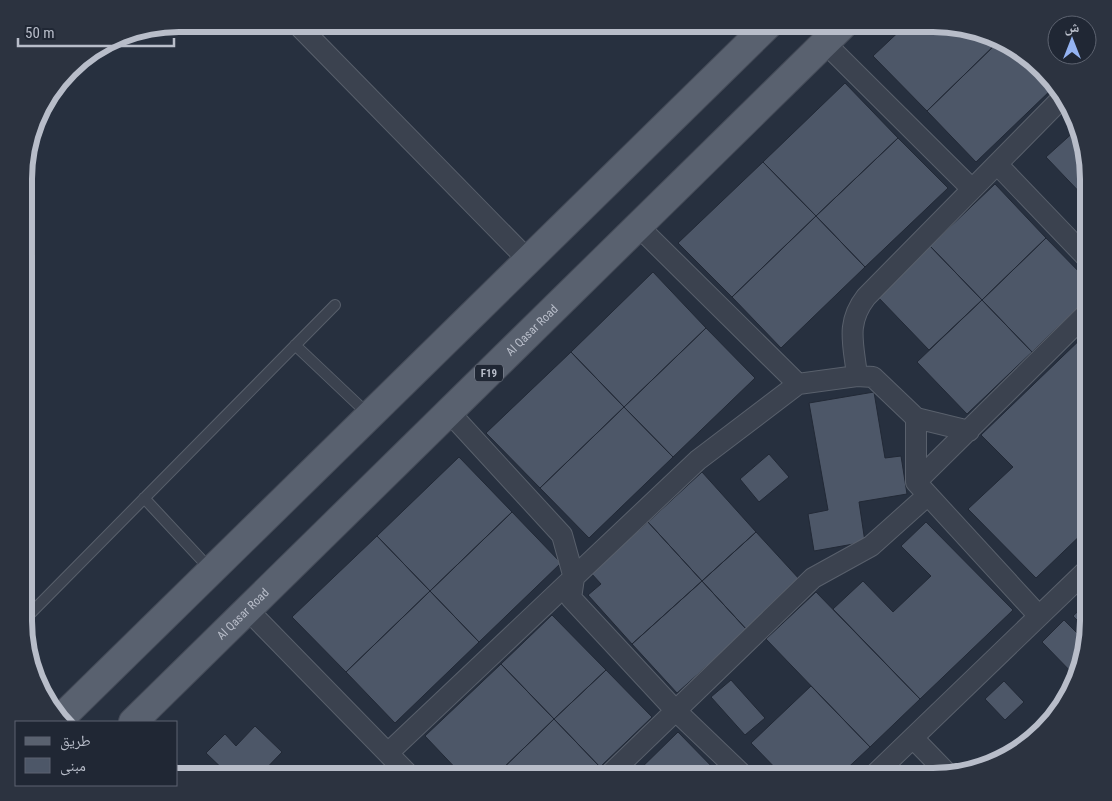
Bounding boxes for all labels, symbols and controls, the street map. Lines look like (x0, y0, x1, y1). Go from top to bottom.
scale bar (18, 15, 174, 47)
north arrow (1047, 15, 1097, 65)
text: ش (1065, 19, 1080, 36)
text: 50 m (25, 24, 55, 42)
street label: Al Qasar Road (503, 302, 561, 359)
road number: F19 (475, 364, 503, 382)
street label: Al Qasar Road (214, 586, 272, 643)
legend (15, 721, 178, 786)
text: طريق (60, 732, 91, 751)
text: مبنى (60, 757, 86, 776)

